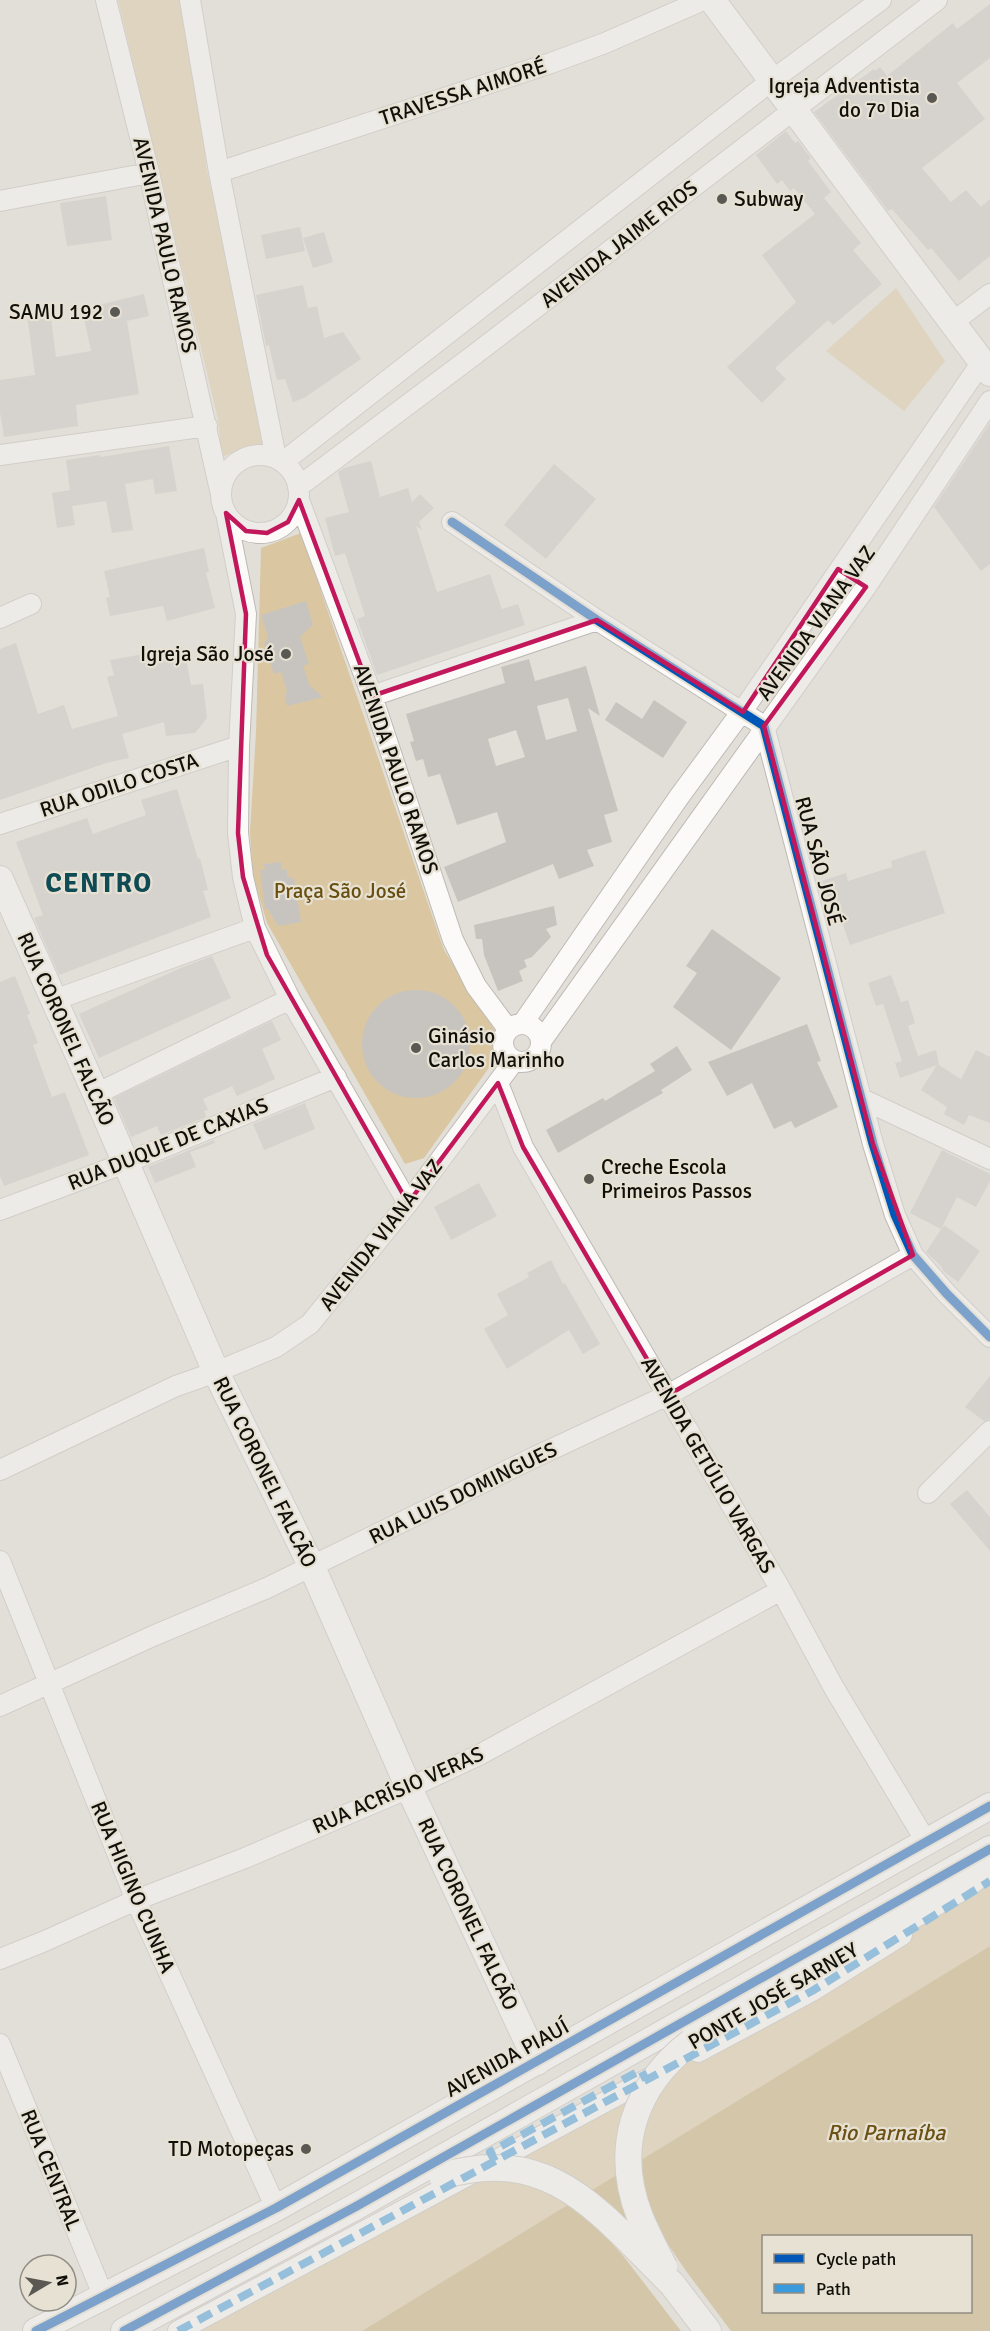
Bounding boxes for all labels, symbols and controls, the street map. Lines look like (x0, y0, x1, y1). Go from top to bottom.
street label: TRAVESSA AIMORÉ (376, 53, 550, 131)
place label: Igreja Adventista do 7º Dia (768, 73, 920, 123)
marker: Igreja Adventista do 7º Dia (925, 91, 939, 105)
street label: AVENIDA PAULO RAMOS (127, 134, 203, 356)
street label: AVENIDA JAIME RIOS (535, 174, 703, 314)
place label: Subway (734, 186, 804, 212)
marker: Subway (715, 192, 729, 206)
place label: SAMU 192 (9, 299, 103, 325)
marker: SAMU 192 (108, 305, 122, 319)
street label: AVENIDA VIANA VAZ (751, 540, 881, 706)
place label: Igreja São José (140, 641, 274, 667)
marker: Igreja São José (279, 647, 293, 661)
street label: AVENIDA PAULO RAMOS (348, 660, 444, 878)
street label: RUA ODILO COSTA (36, 747, 202, 823)
street label: RUA SÃO JOSÉ (789, 794, 849, 928)
district label: CENTRO (45, 867, 153, 900)
park label: Praça São José (274, 878, 406, 904)
street label: RUA CORONEL FALCÃO (12, 928, 120, 1130)
place label: Ginásio Carlos Marinho (428, 1023, 565, 1073)
marker: Ginásio Carlos Marinho (409, 1041, 423, 1055)
street label: RUA DUQUE DE CAXIAS (64, 1092, 272, 1196)
street label: AVENIDA VIANA VAZ (314, 1154, 448, 1316)
place label: Creche Escola Primeiros Passos (601, 1154, 752, 1204)
marker: Creche Escola Primeiros Passos (582, 1172, 596, 1186)
street label: AVENIDA GETÚLIO VARGAS (635, 1352, 781, 1578)
street label: RUA CORONEL FALCÃO (207, 1372, 323, 1572)
street label: RUA LUIS DOMINGUES (365, 1436, 561, 1550)
street label: RUA ACRÍSIO VERAS (308, 1741, 488, 1839)
street label: RUA HIGINO CUNHA (85, 1797, 181, 1977)
street label: RUA CORONEL FALCÃO (412, 1814, 524, 2014)
street label: PONTE JOSÉ SARNEY (683, 1937, 863, 2055)
street label: AVENIDA PIAUÍ (440, 2013, 574, 2103)
street label: RUA CENTRAL (15, 2105, 87, 2235)
water label: Rio Parnaíba (827, 2119, 946, 2146)
place label: TD Motopeças (168, 2136, 294, 2162)
marker: TD Motopeças (299, 2142, 313, 2156)
legend (762, 2235, 972, 2313)
text: Cycle path (816, 2248, 896, 2270)
north arrow (18, 2253, 78, 2313)
text: N (51, 2273, 73, 2288)
text: Path (816, 2278, 851, 2300)

